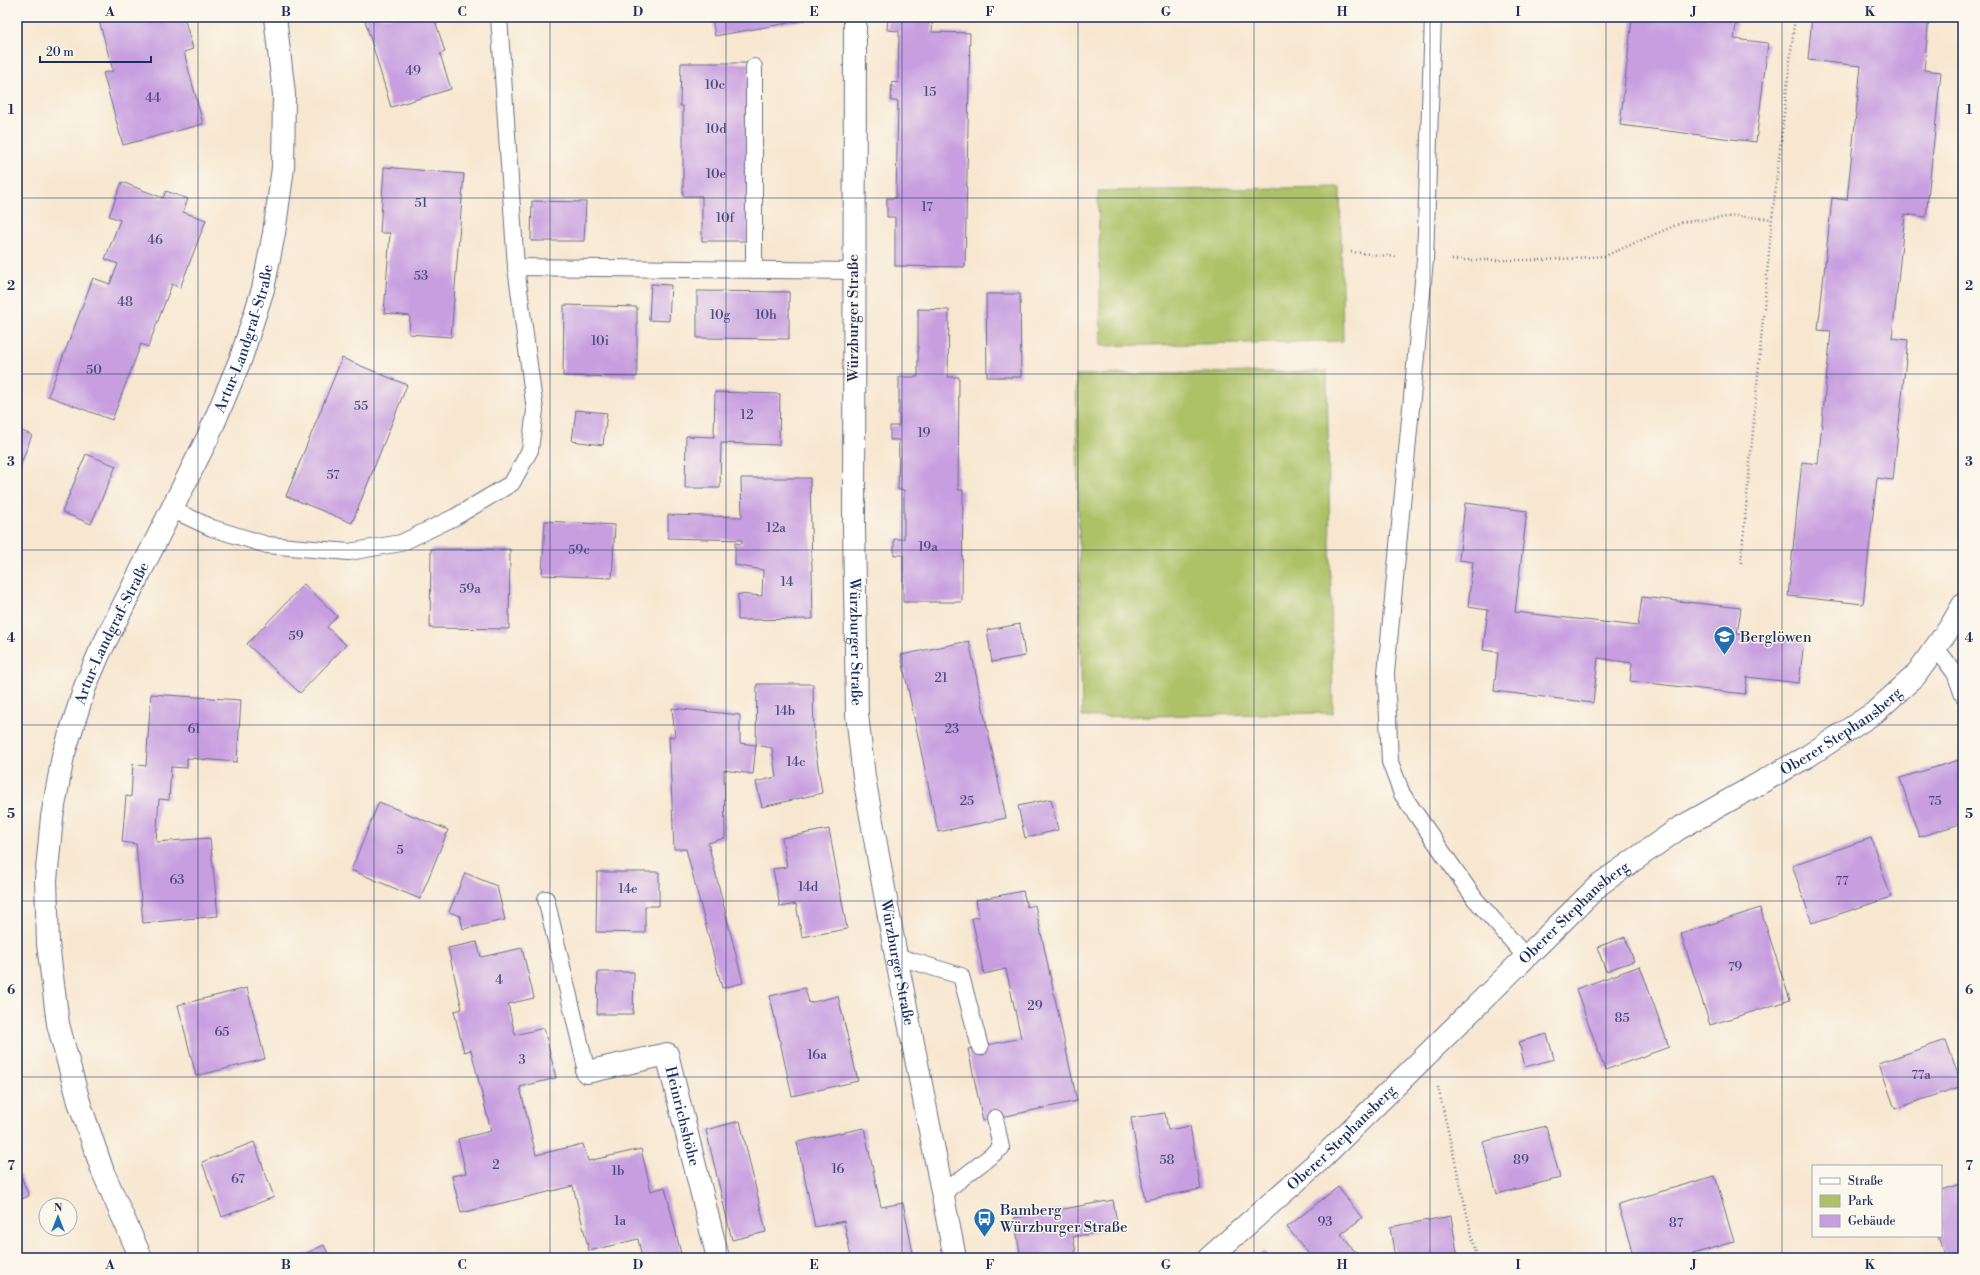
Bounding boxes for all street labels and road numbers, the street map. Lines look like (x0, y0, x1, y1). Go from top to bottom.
street label: Würzburger Straße (844, 254, 863, 383)
street label: Artur-Landgraf-Straße (209, 263, 277, 416)
street label: Artur-Landgraf-Straße (70, 559, 153, 708)
street label: Würzburger Straße (845, 577, 866, 706)
street label: Oberer Stephansberg (1777, 683, 1906, 779)
street label: Oberer Stephansberg (1515, 857, 1633, 968)
street label: Würzburger Straße (876, 897, 919, 1027)
street label: Heinrichshöhe (661, 1064, 704, 1168)
street label: Oberer Stephansberg (1283, 1081, 1400, 1194)

